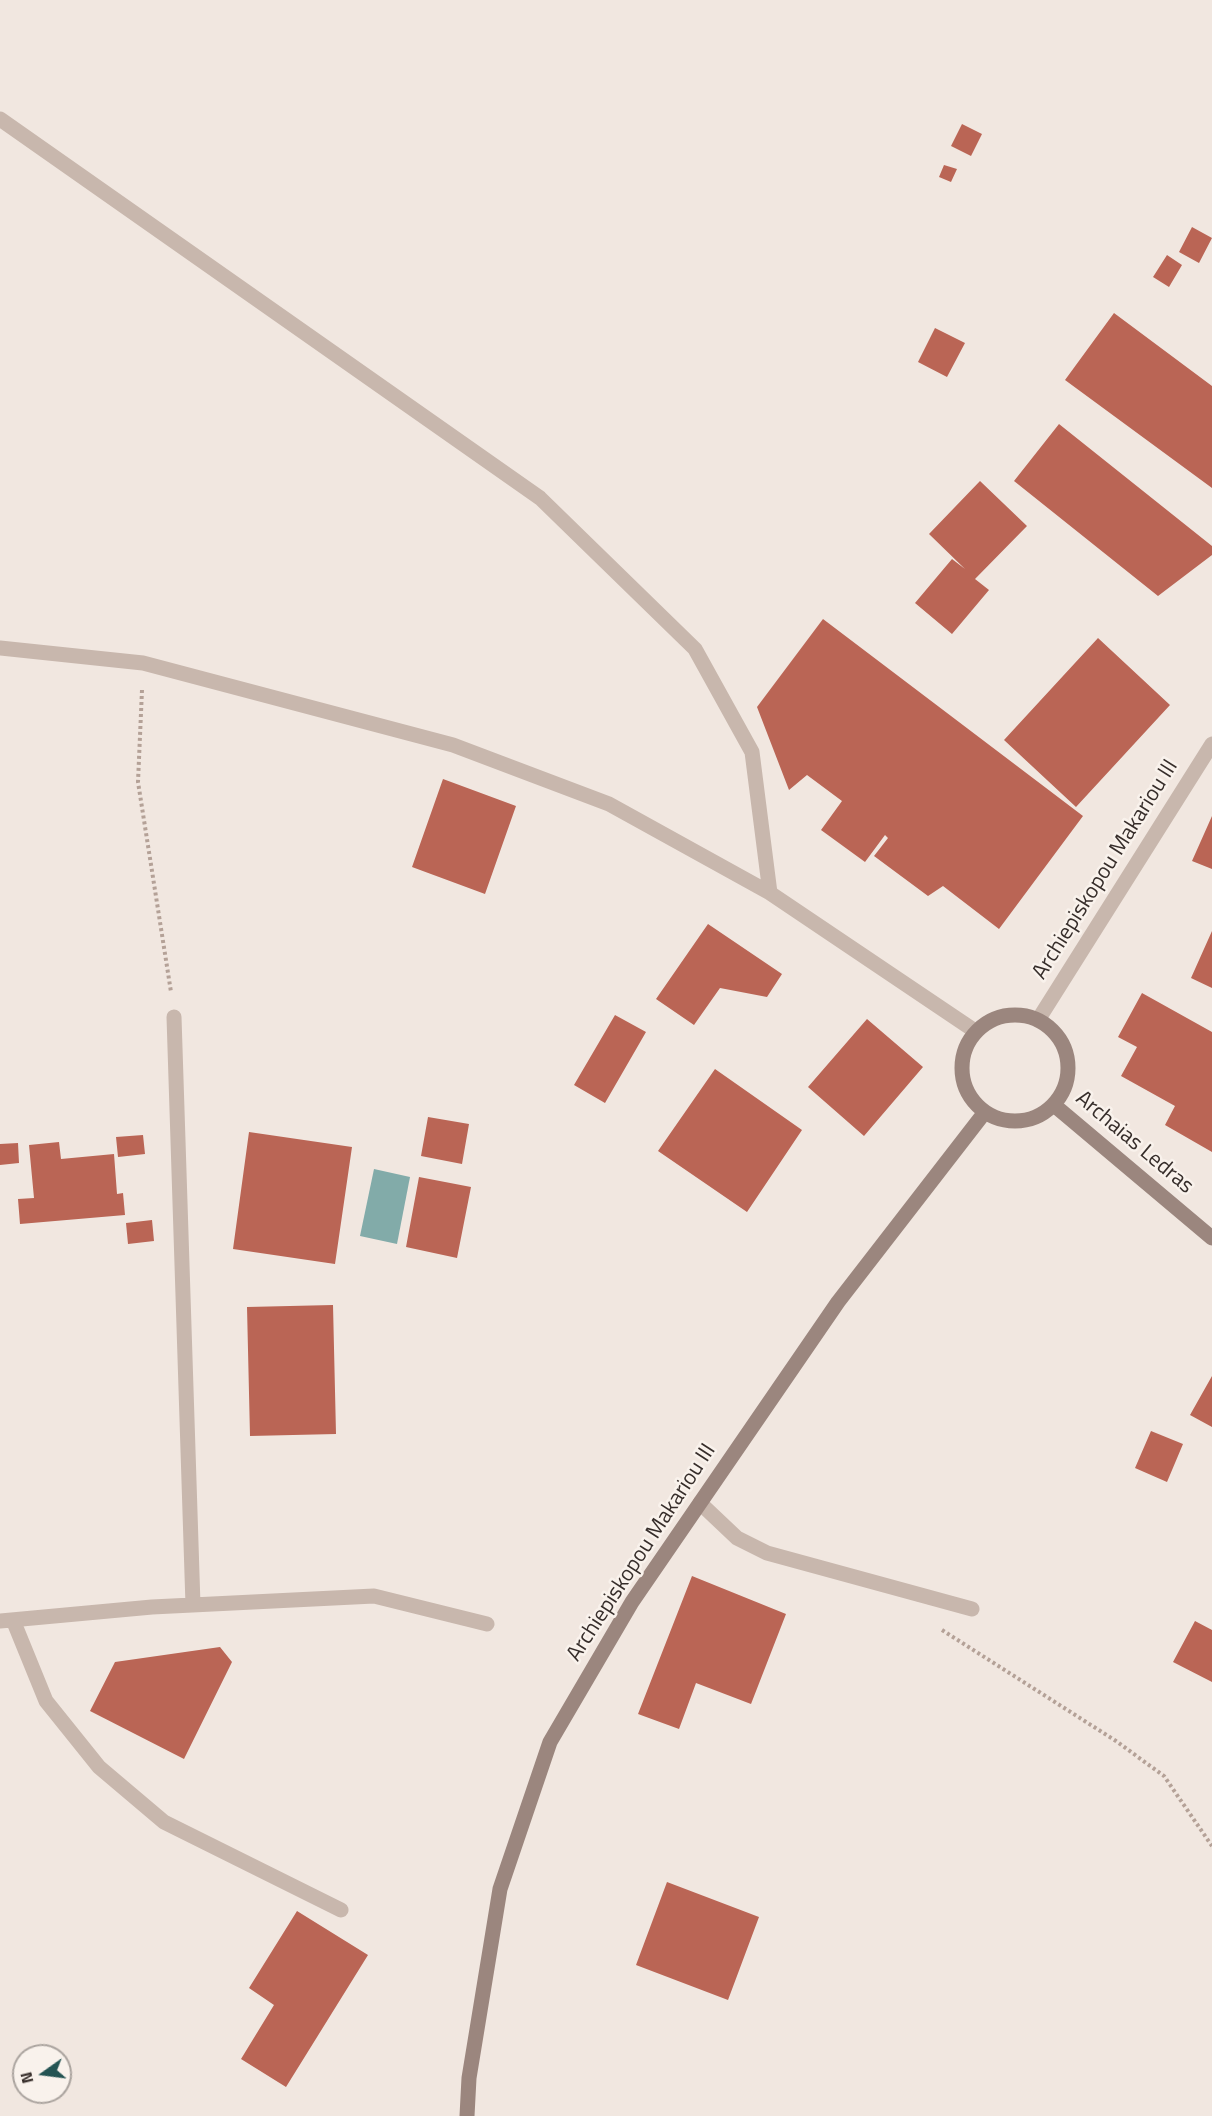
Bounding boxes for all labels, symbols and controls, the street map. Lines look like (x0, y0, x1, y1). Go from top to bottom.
street label: Archiepiskopou Makariou III (1028, 755, 1184, 985)
street label: Archaias Ledras (1070, 1086, 1198, 1200)
street label: Archiepiskopou Makariou III (562, 1439, 722, 1667)
north arrow (12, 2044, 72, 2104)
text: N (13, 2070, 39, 2086)

